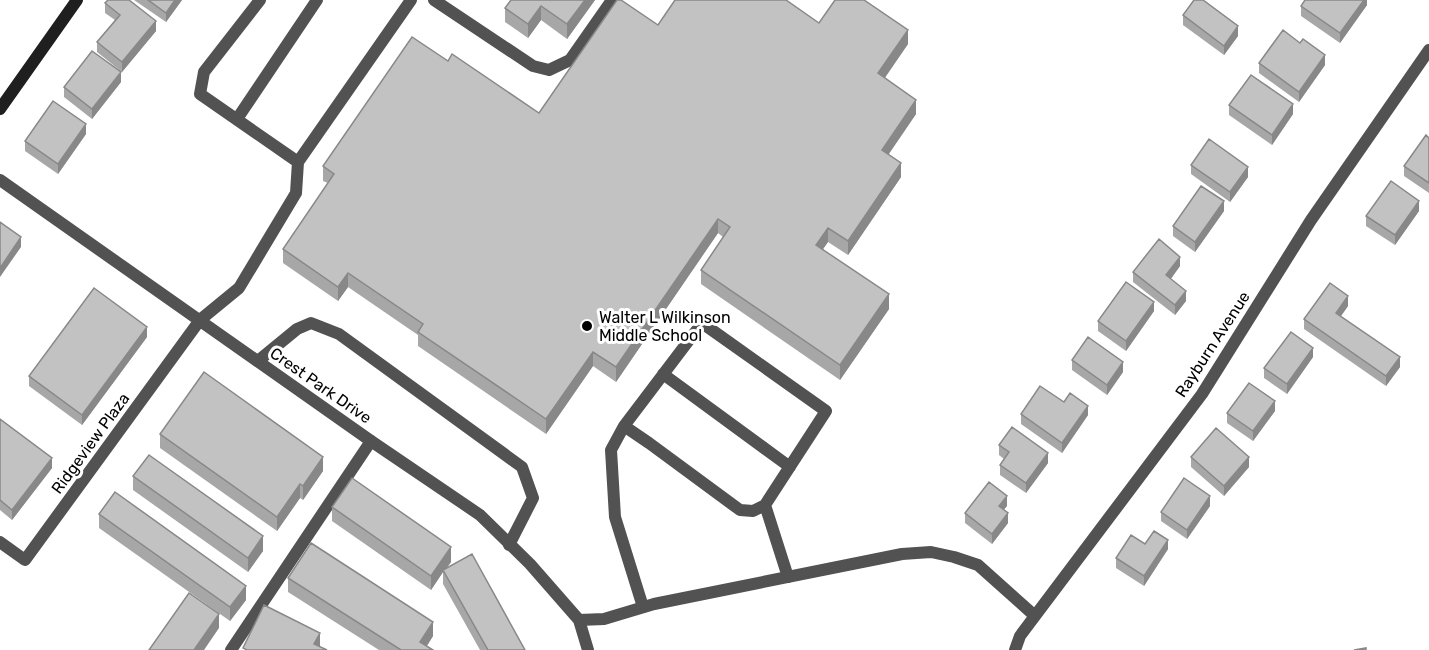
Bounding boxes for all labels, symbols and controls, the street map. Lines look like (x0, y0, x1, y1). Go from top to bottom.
street label: Rayburn Avenue (1171, 288, 1254, 401)
place label: Walter L Wilkinson Middle School (599, 308, 731, 345)
marker: Walter L Wilkinson Middle School (580, 319, 594, 333)
street label: Crest Park Drive (266, 343, 375, 427)
street label: Ridgeview Plaza (47, 389, 133, 497)

